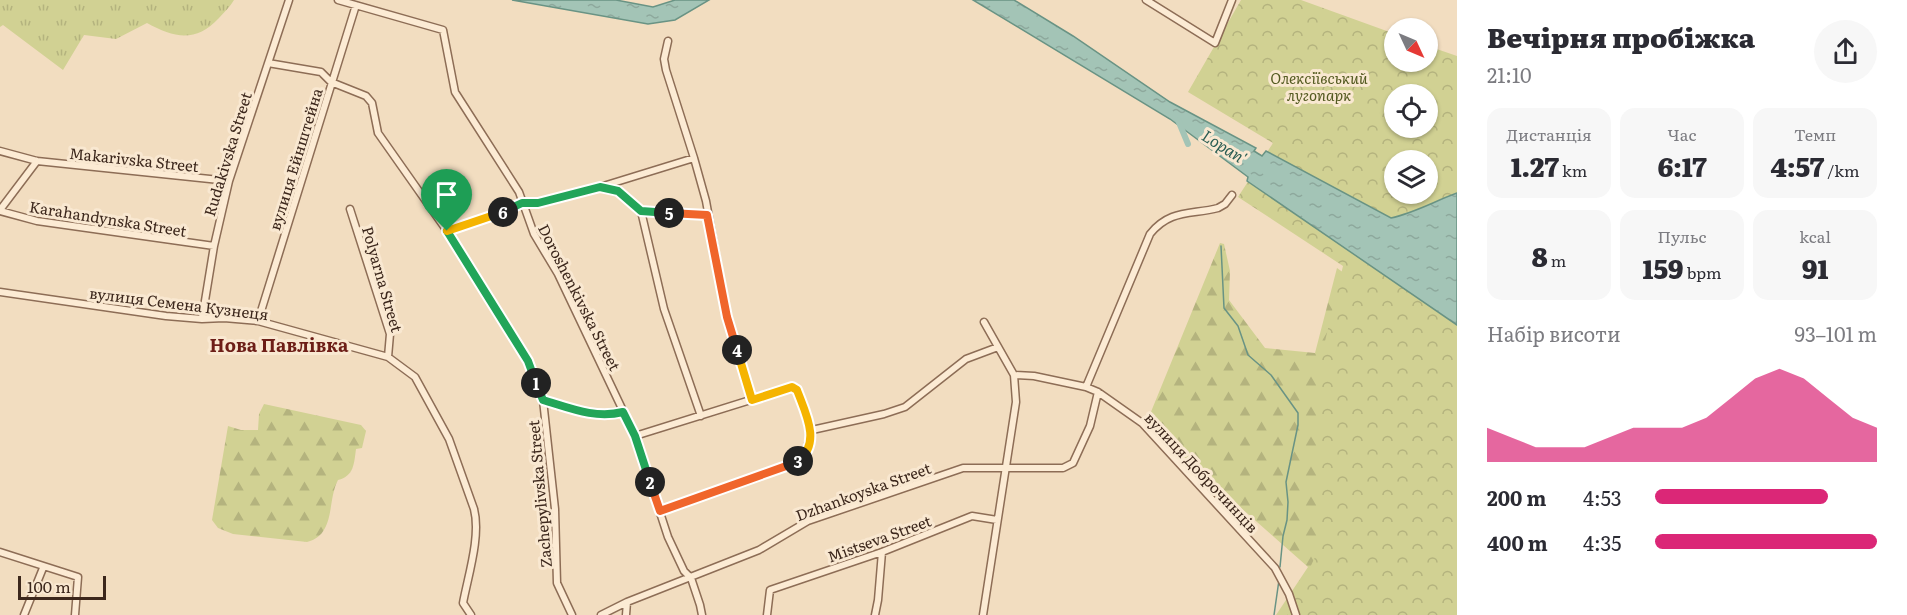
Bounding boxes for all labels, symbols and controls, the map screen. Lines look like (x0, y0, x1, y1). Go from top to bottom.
text: Вечірня пробіжка (1487, 16, 1755, 56)
north arrow (1384, 18, 1438, 72)
map controls (1384, 18, 1438, 204)
button: share (1814, 20, 1877, 83)
text: 21:10 (1487, 59, 1532, 89)
park label: Олексіївський лугопарк (1270, 66, 1368, 106)
street label: вулиця Ейнштейна (262, 84, 328, 233)
button: locate (1384, 84, 1438, 138)
street label: Rudakivska Street (197, 89, 257, 219)
text: Дистанція (1506, 122, 1592, 146)
text: Час (1668, 122, 1696, 146)
text: Темп (1794, 122, 1836, 146)
water label: Lopan' (1198, 123, 1252, 169)
street label: Makarivska Street (68, 141, 200, 177)
text: 1.27 (1511, 146, 1559, 185)
text: 6:17 (1657, 146, 1707, 185)
text: 4:57 (1771, 146, 1824, 185)
button: layers (1384, 150, 1438, 204)
text: km (1559, 158, 1587, 182)
text: /km (1824, 158, 1859, 182)
pin (421, 169, 472, 231)
icon: arrive (430, 178, 463, 211)
street label: Karahandynska Street (28, 194, 188, 242)
pin: 6 (488, 197, 518, 227)
pin: 5 (654, 198, 684, 228)
text: 6 (498, 200, 508, 224)
text: 5 (665, 201, 673, 225)
street label: Doroshenkivska Street (533, 220, 627, 374)
street label: Polyarna Street (357, 223, 409, 335)
text: Пульс (1658, 224, 1706, 248)
text: kcal (1799, 224, 1831, 248)
text: 8 (1532, 236, 1548, 275)
text: m (1548, 248, 1566, 272)
text: 159 (1643, 248, 1683, 287)
text: 91 (1802, 248, 1828, 287)
text: bpm (1683, 260, 1721, 284)
street label: вулиця Семена Кузнеця (88, 281, 270, 325)
text: Набір висоти (1487, 318, 1621, 348)
text: 93–101 m (1794, 318, 1877, 348)
district label: Нова Павлівка (210, 331, 349, 358)
pin: 4 (722, 335, 752, 365)
text: 4 (732, 338, 742, 362)
pin: 1 (521, 368, 551, 398)
text: 1 (533, 371, 539, 395)
street label: вулиця Доброчинців (1140, 406, 1264, 538)
street label: Zachepylivska Street (521, 419, 557, 569)
pin: 3 (783, 446, 813, 476)
text: 3 (794, 449, 802, 473)
street label: Dzhankoyska Street (792, 456, 934, 526)
pin: 2 (635, 467, 665, 497)
text: 2 (646, 470, 654, 494)
text: 200 m (1487, 482, 1546, 512)
text: 4:53 (1583, 482, 1622, 512)
street label: Mistseva Street (824, 509, 934, 567)
text: 400 m (1487, 527, 1548, 557)
text: 4:35 (1583, 527, 1621, 557)
scale bar (18, 573, 106, 600)
text: 100 m (27, 574, 71, 598)

